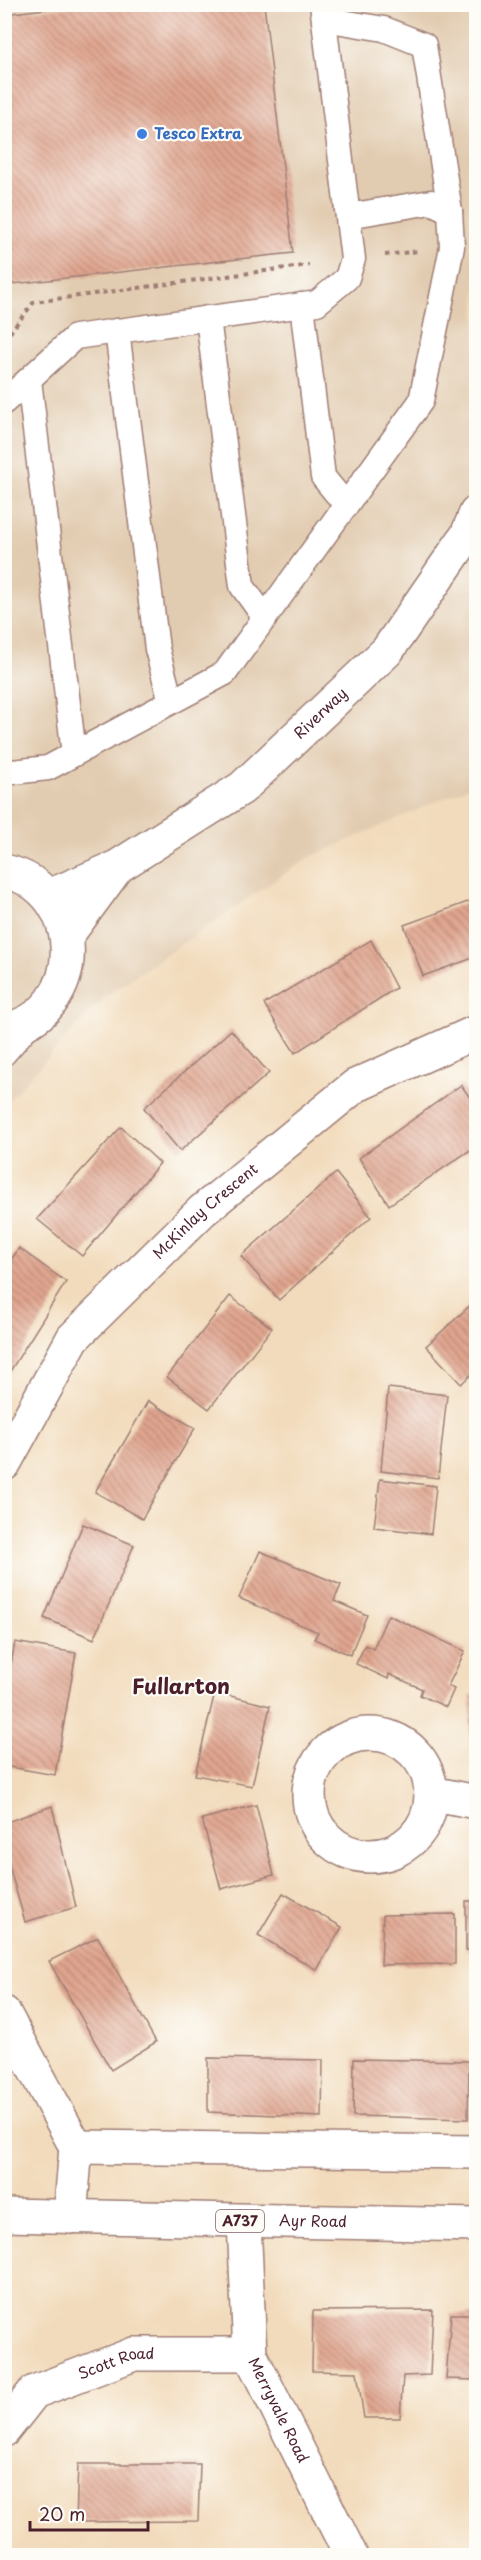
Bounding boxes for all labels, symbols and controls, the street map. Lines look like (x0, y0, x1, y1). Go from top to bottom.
place label: Tesco Extra (154, 121, 243, 144)
marker: Tesco Extra (135, 127, 149, 141)
street label: Riverway (288, 681, 352, 744)
street label: McKinlay Crescent (147, 1157, 262, 1264)
district label: Fullarton (132, 1669, 230, 1701)
street label: Ayr Road (279, 2208, 347, 2232)
road number: A737 (216, 2210, 264, 2232)
street label: Scott Road (74, 2341, 154, 2384)
street label: Merryvale Road (243, 2353, 316, 2466)
scale bar (30, 2494, 148, 2532)
text: 20 m (39, 2500, 85, 2527)

